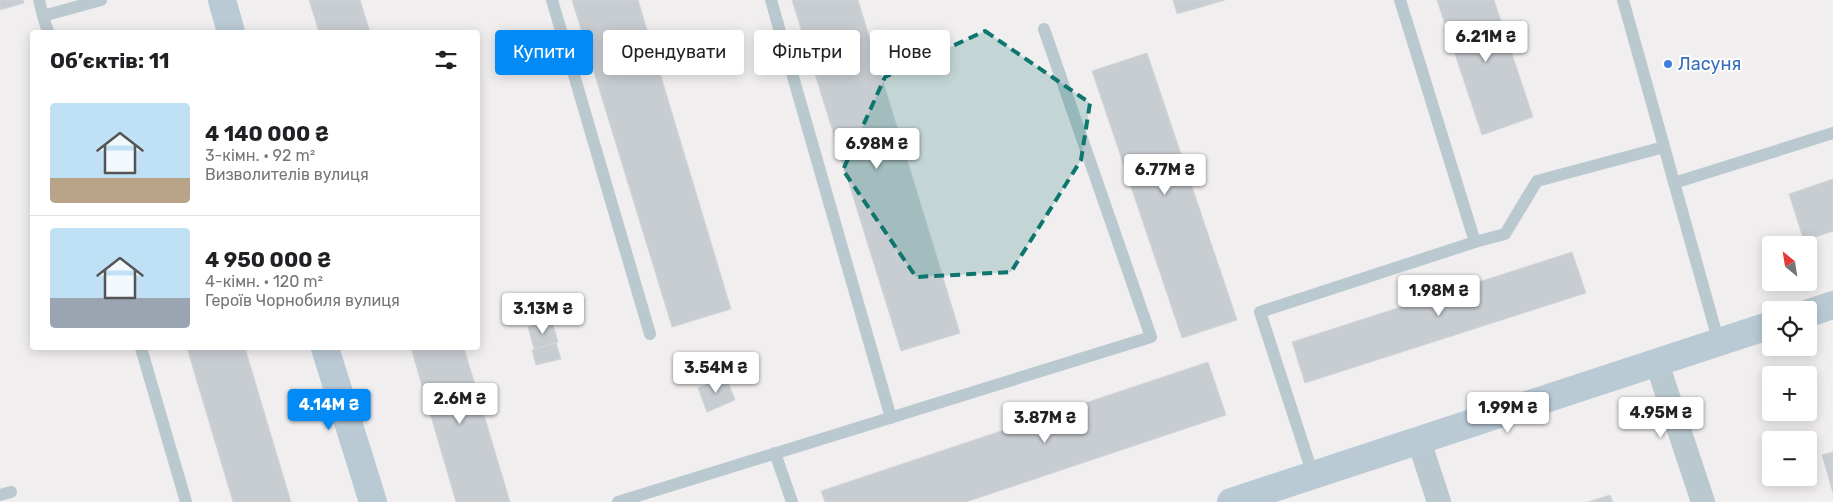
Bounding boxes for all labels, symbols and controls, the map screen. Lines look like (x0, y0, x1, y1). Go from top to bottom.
pin: 6.21M ₴ (1440, 20, 1532, 63)
text: 6.21M ₴ (1456, 27, 1516, 46)
chip: Купити (495, 30, 593, 75)
chip: Орендувати (603, 30, 744, 75)
chip: Фільтри (754, 30, 860, 75)
chip: Нове (870, 30, 950, 75)
icon: filters (432, 46, 460, 74)
text: Об’єктів: 11 (50, 48, 170, 73)
place label: Ласуня (1678, 53, 1741, 75)
marker: Ласуня (1662, 58, 1674, 70)
text: 4 140 000 ₴ (205, 121, 329, 146)
icon: home (90, 123, 150, 183)
pin: 6.98M ₴ (831, 128, 923, 170)
text: 6.98M ₴ (846, 134, 908, 153)
text: 3-кімн. · 92 m² (205, 146, 315, 165)
pin: 6.77M ₴ (1119, 154, 1211, 196)
text: 6.77M ₴ (1135, 160, 1195, 179)
text: Визволителів вулиця (205, 165, 369, 184)
north arrow (1762, 236, 1818, 291)
map controls (1762, 236, 1817, 486)
text: 4 950 000 ₴ (205, 247, 331, 272)
icon: home (90, 248, 150, 308)
text: 4-кімн. · 120 m² (205, 272, 323, 291)
pin: 1.98M ₴ (1393, 274, 1485, 317)
text: 1.98M ₴ (1409, 281, 1469, 300)
text: Героїв Чорнобиля вулиця (205, 291, 400, 310)
pin: 3.13M ₴ (497, 292, 589, 335)
text: 3.13M ₴ (513, 299, 573, 318)
button: locate (1762, 301, 1817, 356)
pin: 3.54M ₴ (670, 352, 762, 394)
text: 3.54M ₴ (684, 358, 748, 377)
button: + (1762, 366, 1817, 421)
pin: 2.6M ₴ (419, 382, 501, 425)
pin: 4.14M ₴ (283, 388, 375, 431)
text: 2.6M ₴ (434, 389, 486, 408)
pin: 1.99M ₴ (1462, 392, 1554, 434)
text: 4.14M ₴ (299, 395, 359, 414)
pin: 4.95M ₴ (1615, 396, 1707, 439)
text: 1.99M ₴ (1478, 398, 1538, 417)
pin: 3.87M ₴ (999, 402, 1091, 444)
text: 4.95M ₴ (1630, 403, 1692, 422)
text: 3.87M ₴ (1014, 408, 1076, 427)
button: − (1762, 431, 1817, 486)

